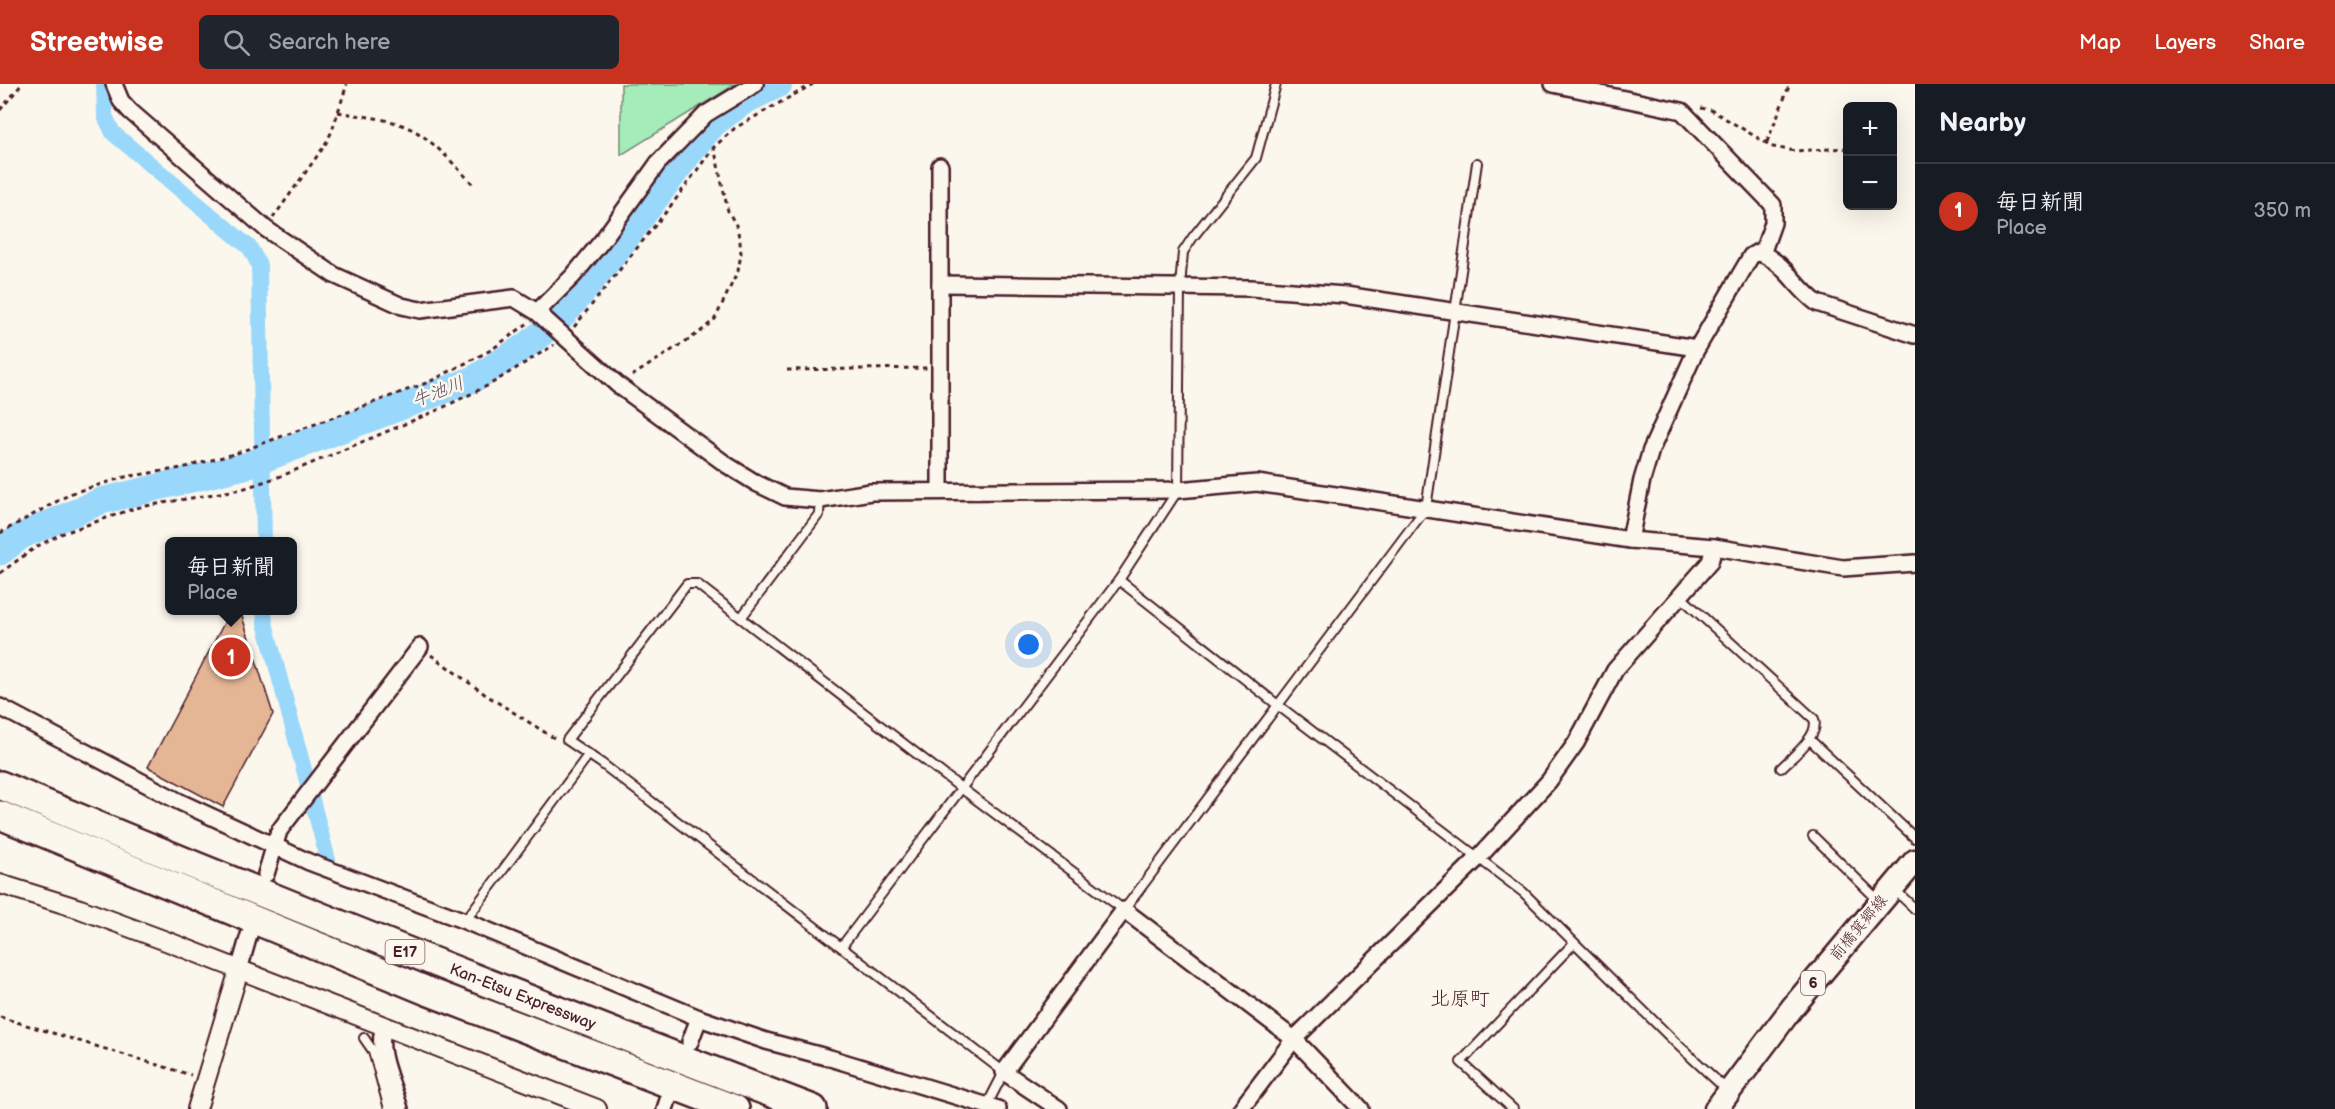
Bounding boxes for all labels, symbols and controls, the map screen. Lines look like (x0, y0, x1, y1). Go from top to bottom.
search box (199, 15, 619, 69)
text: Streetwise (30, 26, 163, 59)
icon: search (220, 26, 253, 59)
text: Search here (268, 29, 390, 56)
text: Map (2079, 30, 2121, 55)
text: Layers (2154, 30, 2216, 55)
text: Share (2249, 30, 2305, 55)
map controls (1843, 102, 1897, 210)
button: + (1843, 102, 1897, 156)
text: Nearby (1939, 108, 2026, 139)
button: − (1843, 156, 1897, 210)
text: 毎日新聞 (1996, 189, 2084, 216)
text: 1 (1954, 199, 1963, 223)
text: 350 m (2254, 199, 2311, 223)
text: Place (1996, 216, 2047, 240)
water label: 牛池川 (409, 373, 467, 411)
popup (165, 537, 297, 615)
text: 毎日新聞 (187, 554, 275, 581)
text: Place (187, 581, 238, 605)
your location (1014, 630, 1043, 659)
pin: 1 (212, 634, 250, 680)
street label: 前橋箕郷線 (1826, 891, 1892, 965)
road number: E17 (386, 940, 424, 964)
street label: Kan-Etsu Expressway (447, 960, 599, 1034)
road number: 6 (1801, 971, 1825, 995)
district label: 北原町 (1430, 987, 1490, 1011)

